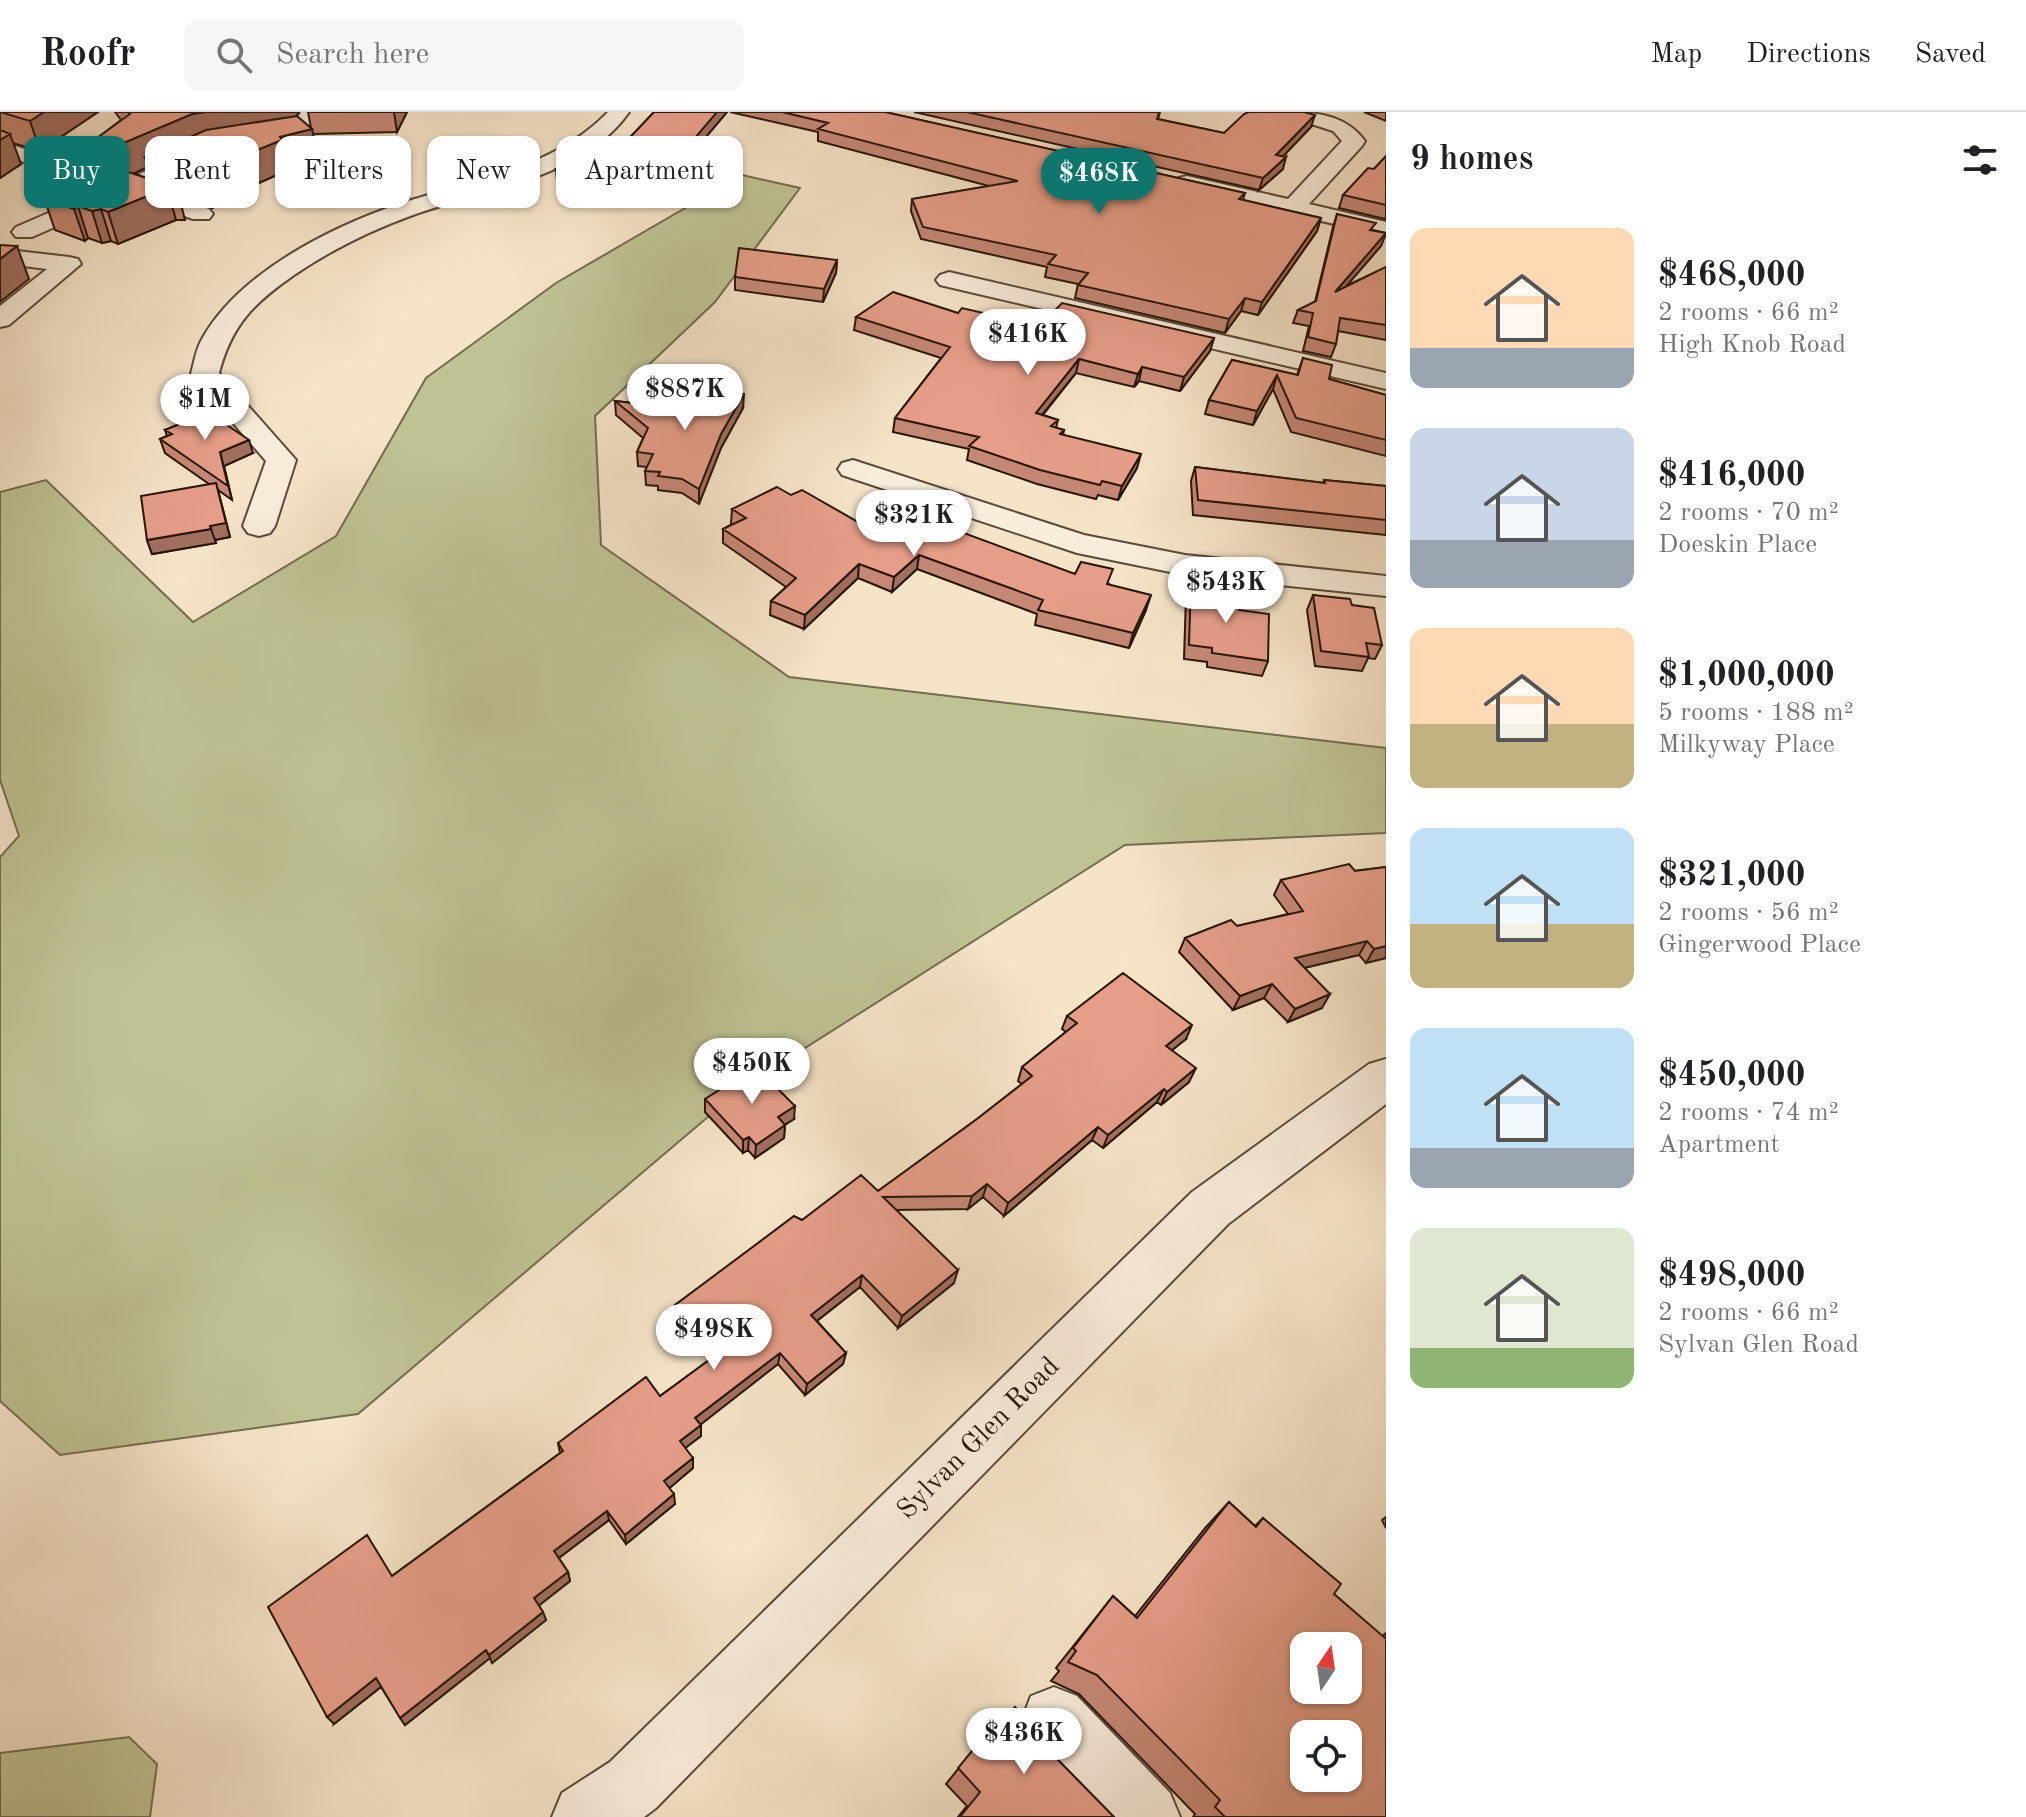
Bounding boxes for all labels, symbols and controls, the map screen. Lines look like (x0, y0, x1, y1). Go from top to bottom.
search box (184, 19, 744, 91)
icon: search (212, 33, 256, 77)
text: Roofr (40, 36, 136, 74)
text: Search here (276, 40, 429, 70)
text: Map (1650, 41, 1702, 69)
text: Directions (1746, 41, 1871, 69)
text: Saved (1915, 41, 1986, 69)
chip: Buy (24, 136, 129, 208)
chip: Rent (145, 136, 259, 208)
chip: Filters (275, 136, 411, 208)
chip: New (427, 136, 540, 208)
chip: Apartment (556, 136, 743, 208)
icon: filters (1958, 138, 2002, 182)
text: 9 homes (1410, 143, 1533, 177)
pin: $468K (1043, 148, 1155, 216)
text: $468K (1059, 161, 1139, 187)
text: $468,000 (1658, 259, 1806, 293)
icon: home (1474, 260, 1570, 356)
text: 2 rooms · 66 m² (1658, 300, 1839, 326)
pin: $416K (972, 309, 1084, 377)
text: $416K (988, 322, 1068, 348)
text: High Knob Road (1658, 332, 1846, 358)
pin: $887K (629, 364, 741, 432)
pin: $1M (166, 374, 244, 442)
text: $887K (645, 377, 725, 403)
text: $1M (178, 387, 232, 413)
text: $416,000 (1658, 459, 1806, 493)
icon: home (1474, 460, 1570, 556)
pin: $321K (858, 490, 970, 558)
text: 2 rooms · 70 m² (1658, 500, 1839, 526)
text: $321K (874, 503, 954, 529)
text: Doeskin Place (1658, 532, 1817, 558)
pin: $543K (1170, 557, 1282, 625)
text: $543K (1186, 570, 1266, 596)
text: $1,000,000 (1658, 659, 1835, 693)
icon: home (1474, 660, 1570, 756)
text: 5 rooms · 188 m² (1658, 700, 1854, 726)
text: Milkyway Place (1658, 732, 1835, 758)
text: $321,000 (1658, 859, 1806, 893)
icon: home (1474, 860, 1570, 956)
text: 2 rooms · 56 m² (1658, 900, 1839, 926)
text: Gingerwood Place (1658, 932, 1861, 958)
pin: $450K (696, 1038, 808, 1106)
text: $450K (712, 1051, 792, 1077)
text: $450,000 (1658, 1059, 1806, 1093)
icon: home (1474, 1060, 1570, 1156)
text: 2 rooms · 74 m² (1658, 1100, 1839, 1126)
text: Apartment (1658, 1132, 1780, 1158)
text: $498,000 (1658, 1259, 1806, 1293)
icon: home (1474, 1260, 1570, 1356)
text: 2 rooms · 66 m² (1658, 1300, 1839, 1326)
pin: $498K (658, 1304, 770, 1372)
text: $498K (674, 1317, 754, 1343)
text: Sylvan Glen Road (1658, 1332, 1859, 1358)
street label: Sylvan Glen Road (893, 1353, 1065, 1525)
north arrow (1290, 1632, 1362, 1704)
map controls (1290, 1632, 1362, 1792)
pin: $436K (968, 1708, 1080, 1776)
button: locate (1290, 1720, 1362, 1792)
text: $436K (984, 1721, 1064, 1747)

